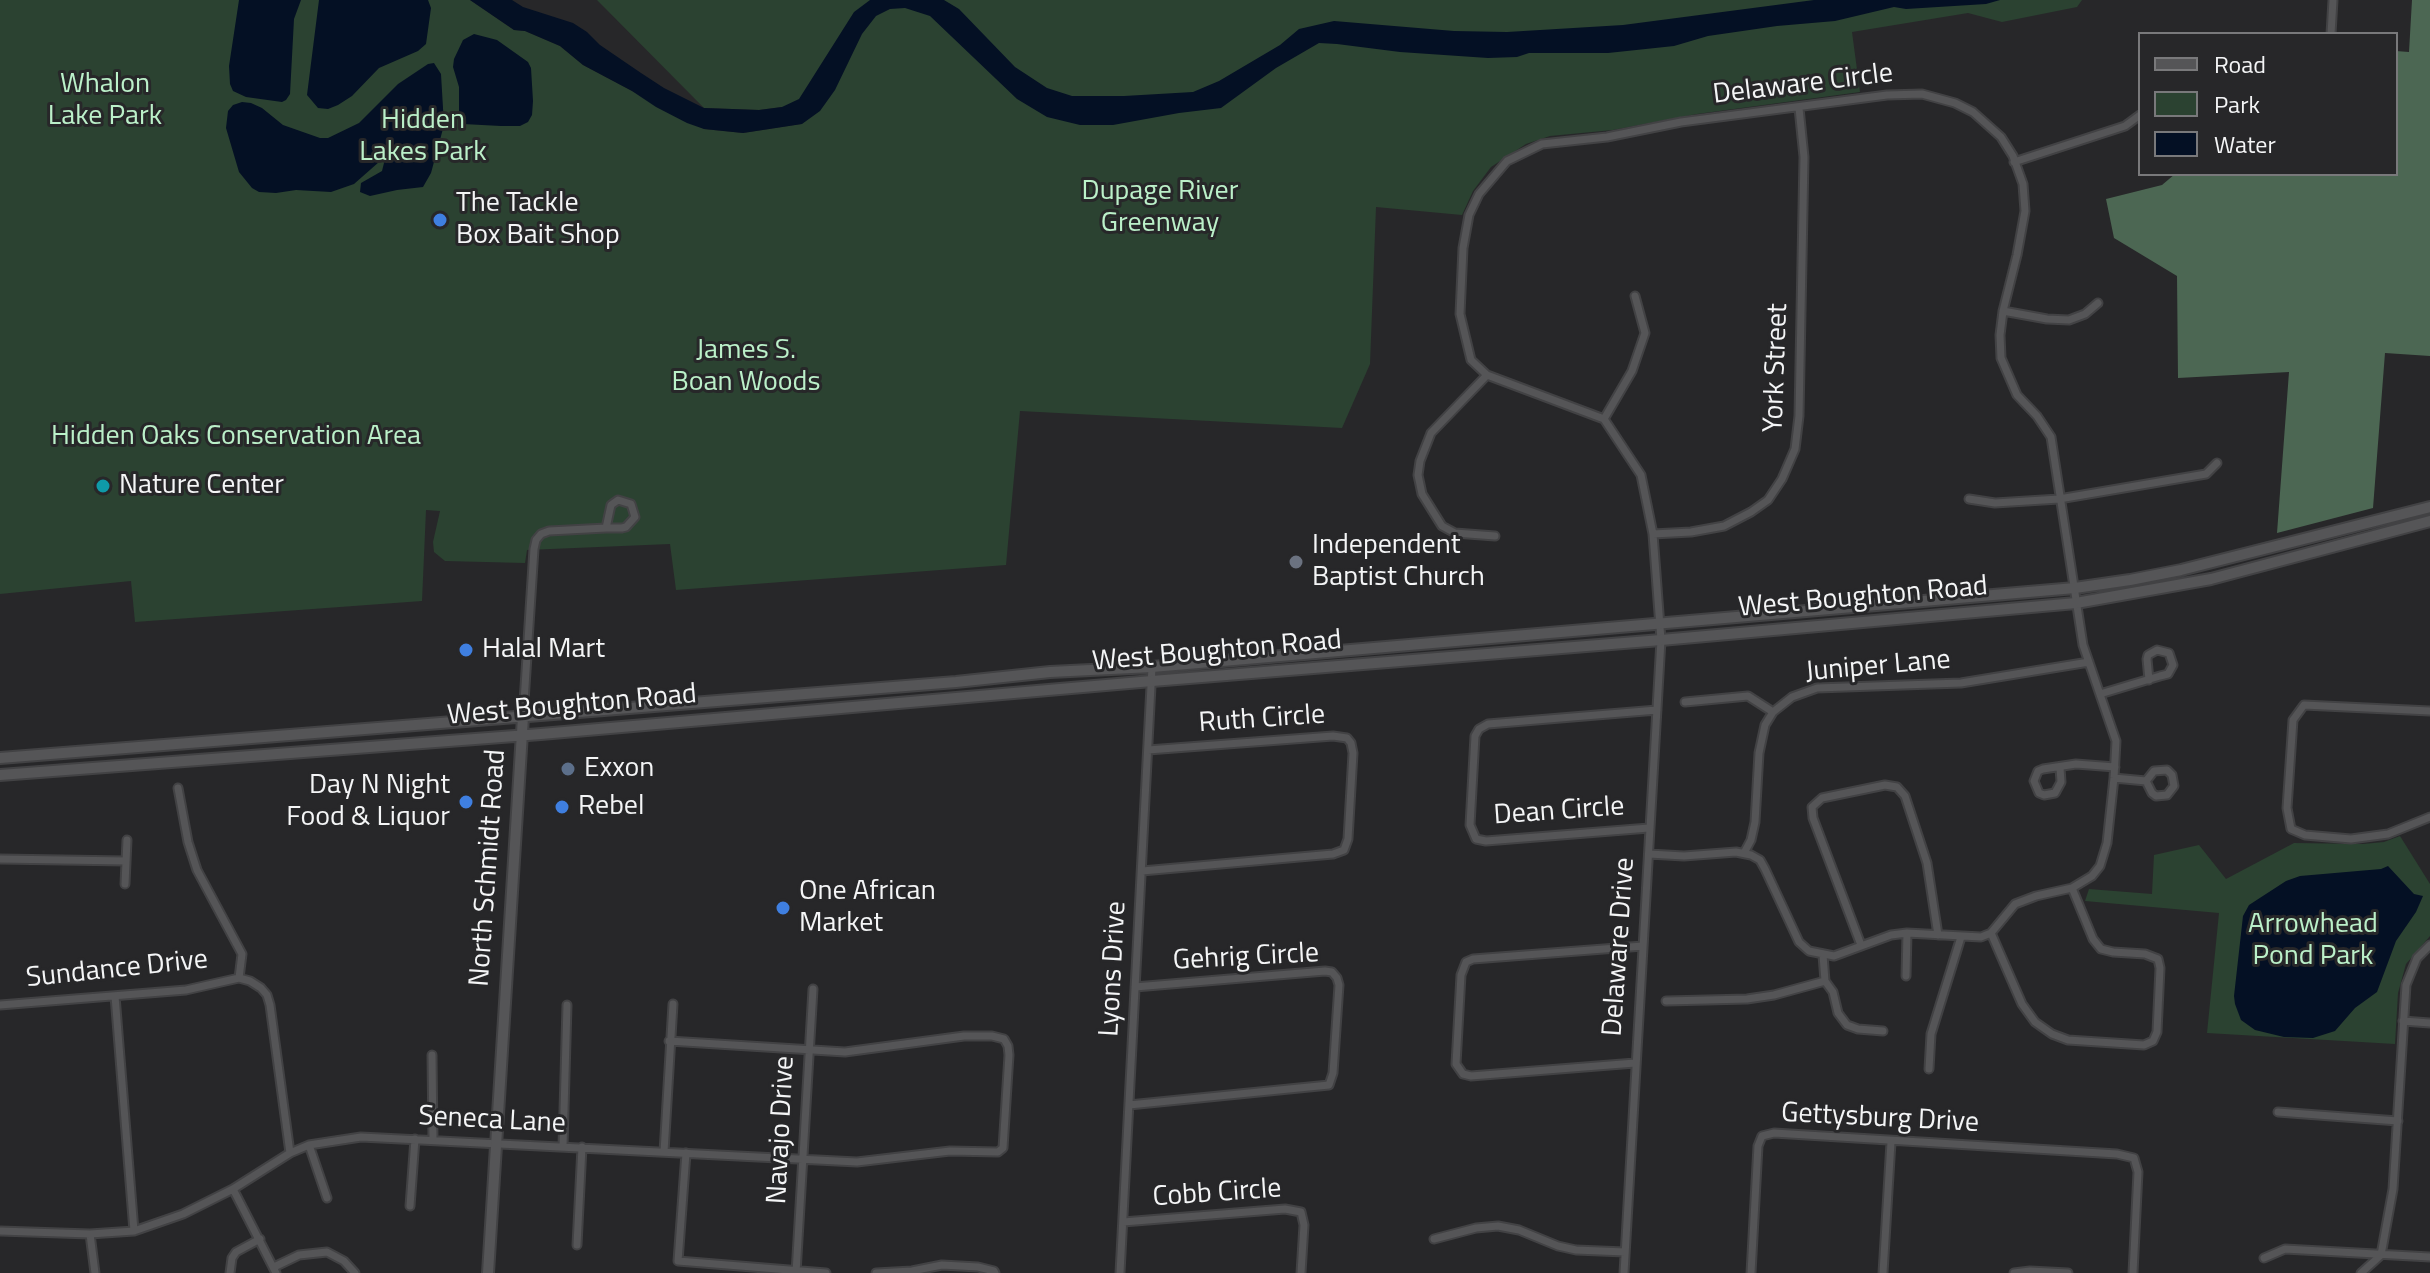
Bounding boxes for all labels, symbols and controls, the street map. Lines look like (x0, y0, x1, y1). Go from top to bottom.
legend (2138, 32, 2398, 176)
text: Road (2214, 46, 2266, 82)
street label: Delaware Circle (1711, 57, 1895, 113)
park label: Whalon Lake Park (48, 68, 162, 134)
text: Park (2214, 86, 2260, 122)
park label: Hidden Lakes Park (359, 104, 487, 170)
text: Water (2214, 126, 2276, 162)
park label: Dupage River Greenway (1082, 175, 1238, 241)
place label: The Tackle Box Bait Shop (456, 187, 620, 253)
marker: The Tackle Box Bait Shop (431, 211, 449, 229)
street label: York Street (1758, 303, 1796, 433)
park label: James S. Boan Woods (672, 334, 820, 400)
park label: Hidden Oaks Conservation Area (51, 420, 421, 454)
place label: Nature Center (119, 469, 284, 503)
marker: Nature Center (94, 477, 112, 495)
place label: Independent Baptist Church (1312, 529, 1485, 595)
marker: Independent Baptist Church (1287, 553, 1305, 571)
street label: West Boughton Road (1737, 570, 1989, 626)
street label: West Boughton Road (1091, 624, 1343, 680)
place label: Halal Mart (482, 633, 605, 667)
marker: Halal Mart (457, 641, 475, 659)
street label: Juniper Lane (1804, 644, 1952, 690)
street label: West Boughton Road (446, 678, 698, 734)
street label: Ruth Circle (1198, 699, 1326, 741)
street label: North Schmidt Road (464, 748, 514, 988)
place label: Exxon (584, 752, 654, 786)
marker: Exxon (559, 760, 577, 778)
place label: Day N Night Food & Liquor (286, 769, 450, 835)
place label: Rebel (578, 790, 644, 824)
street label: Dean Circle (1492, 791, 1626, 833)
marker: Day N Night Food & Liquor (457, 793, 475, 811)
marker: Rebel (553, 798, 571, 816)
street label: Delaware Drive (1597, 857, 1643, 1037)
place label: One African Market (799, 875, 936, 941)
marker: One African Market (774, 899, 792, 917)
street label: Lyons Drive (1094, 900, 1134, 1038)
park label: Arrowhead Pond Park (2248, 908, 2378, 974)
street label: Gehrig Circle (1172, 937, 1320, 979)
street label: Sundance Drive (24, 944, 210, 996)
street label: Navajo Drive (761, 1055, 803, 1205)
street label: Gettysburg Drive (1780, 1097, 1980, 1141)
street label: Seneca Lane (417, 1100, 567, 1142)
street label: Cobb Circle (1152, 1173, 1282, 1215)

